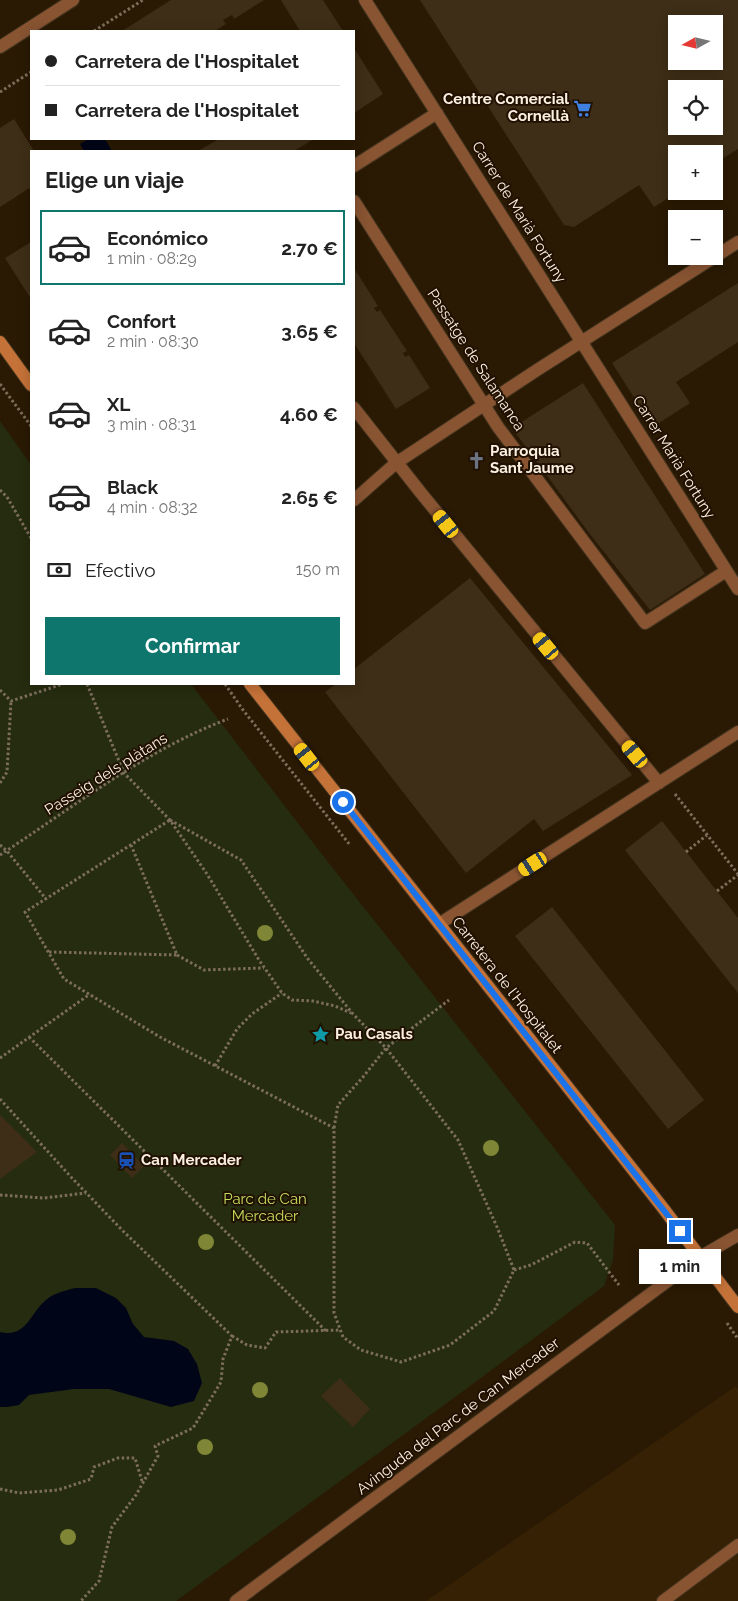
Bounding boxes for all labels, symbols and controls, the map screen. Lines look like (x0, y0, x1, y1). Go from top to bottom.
north arrow (668, 15, 722, 70)
map controls (668, 15, 723, 265)
text: Carretera de l'Hospitalet (75, 50, 299, 72)
button: locate (668, 80, 723, 135)
place label: Centre Comercial Cornellà (443, 90, 569, 125)
supermarket icon: Centre Comercial Cornellà (573, 98, 593, 118)
text: Carretera de l'Hospitalet (75, 99, 299, 121)
street label: Carrer de Marià Fortuny (468, 138, 570, 286)
button: + (668, 145, 723, 200)
text: Elige un viaje (45, 167, 184, 193)
button: − (668, 210, 723, 265)
icon: car (47, 225, 92, 270)
text: Económico (107, 227, 208, 249)
text: 2.70 € (281, 237, 338, 259)
text: 1 min · 08:29 (107, 249, 197, 268)
street label: Passatge de Salamanca (423, 286, 529, 434)
icon: car (47, 308, 92, 353)
text: Confort (107, 310, 176, 332)
text: 3.65 € (281, 320, 338, 342)
text: 2 min · 08:30 (107, 332, 199, 351)
icon: car (47, 391, 92, 436)
street label: Carrer Marià Fortuny (629, 392, 719, 522)
text: XL (107, 393, 130, 415)
text: 4.60 € (280, 403, 338, 425)
text: 3 min · 08:31 (107, 415, 196, 434)
place label: Parroquia Sant Jaume (490, 442, 574, 477)
church icon: Parroquia Sant Jaume (466, 450, 486, 470)
icon: car (47, 474, 92, 519)
text: Black (107, 476, 158, 498)
text: 2.65 € (281, 486, 338, 508)
text: 4 min · 08:32 (107, 498, 198, 517)
car (430, 508, 461, 540)
icon: cash (45, 556, 73, 584)
text: Efectivo (85, 559, 156, 581)
text: 150 m (296, 560, 340, 579)
button: Confirmar (45, 617, 340, 675)
car (530, 630, 561, 662)
street label: Passeig dels plàtans (41, 729, 171, 819)
car (619, 738, 650, 770)
car (291, 741, 322, 773)
route start (332, 791, 354, 813)
car (516, 850, 549, 878)
street label: Carretera de l'Hospitalet (448, 913, 566, 1057)
place icon: Pau Casals (311, 1024, 331, 1044)
place label: Pau Casals (335, 1025, 413, 1043)
station icon: Can Mercader (117, 1150, 137, 1170)
place label: Can Mercader (141, 1151, 242, 1169)
park label: Parc de Can Mercader (223, 1190, 307, 1225)
route end (669, 1220, 691, 1242)
callout: 1 min (639, 1248, 721, 1284)
text: 1 min (660, 1257, 700, 1276)
street label: Avinguda del Parc de Can Mercader (353, 1333, 563, 1498)

